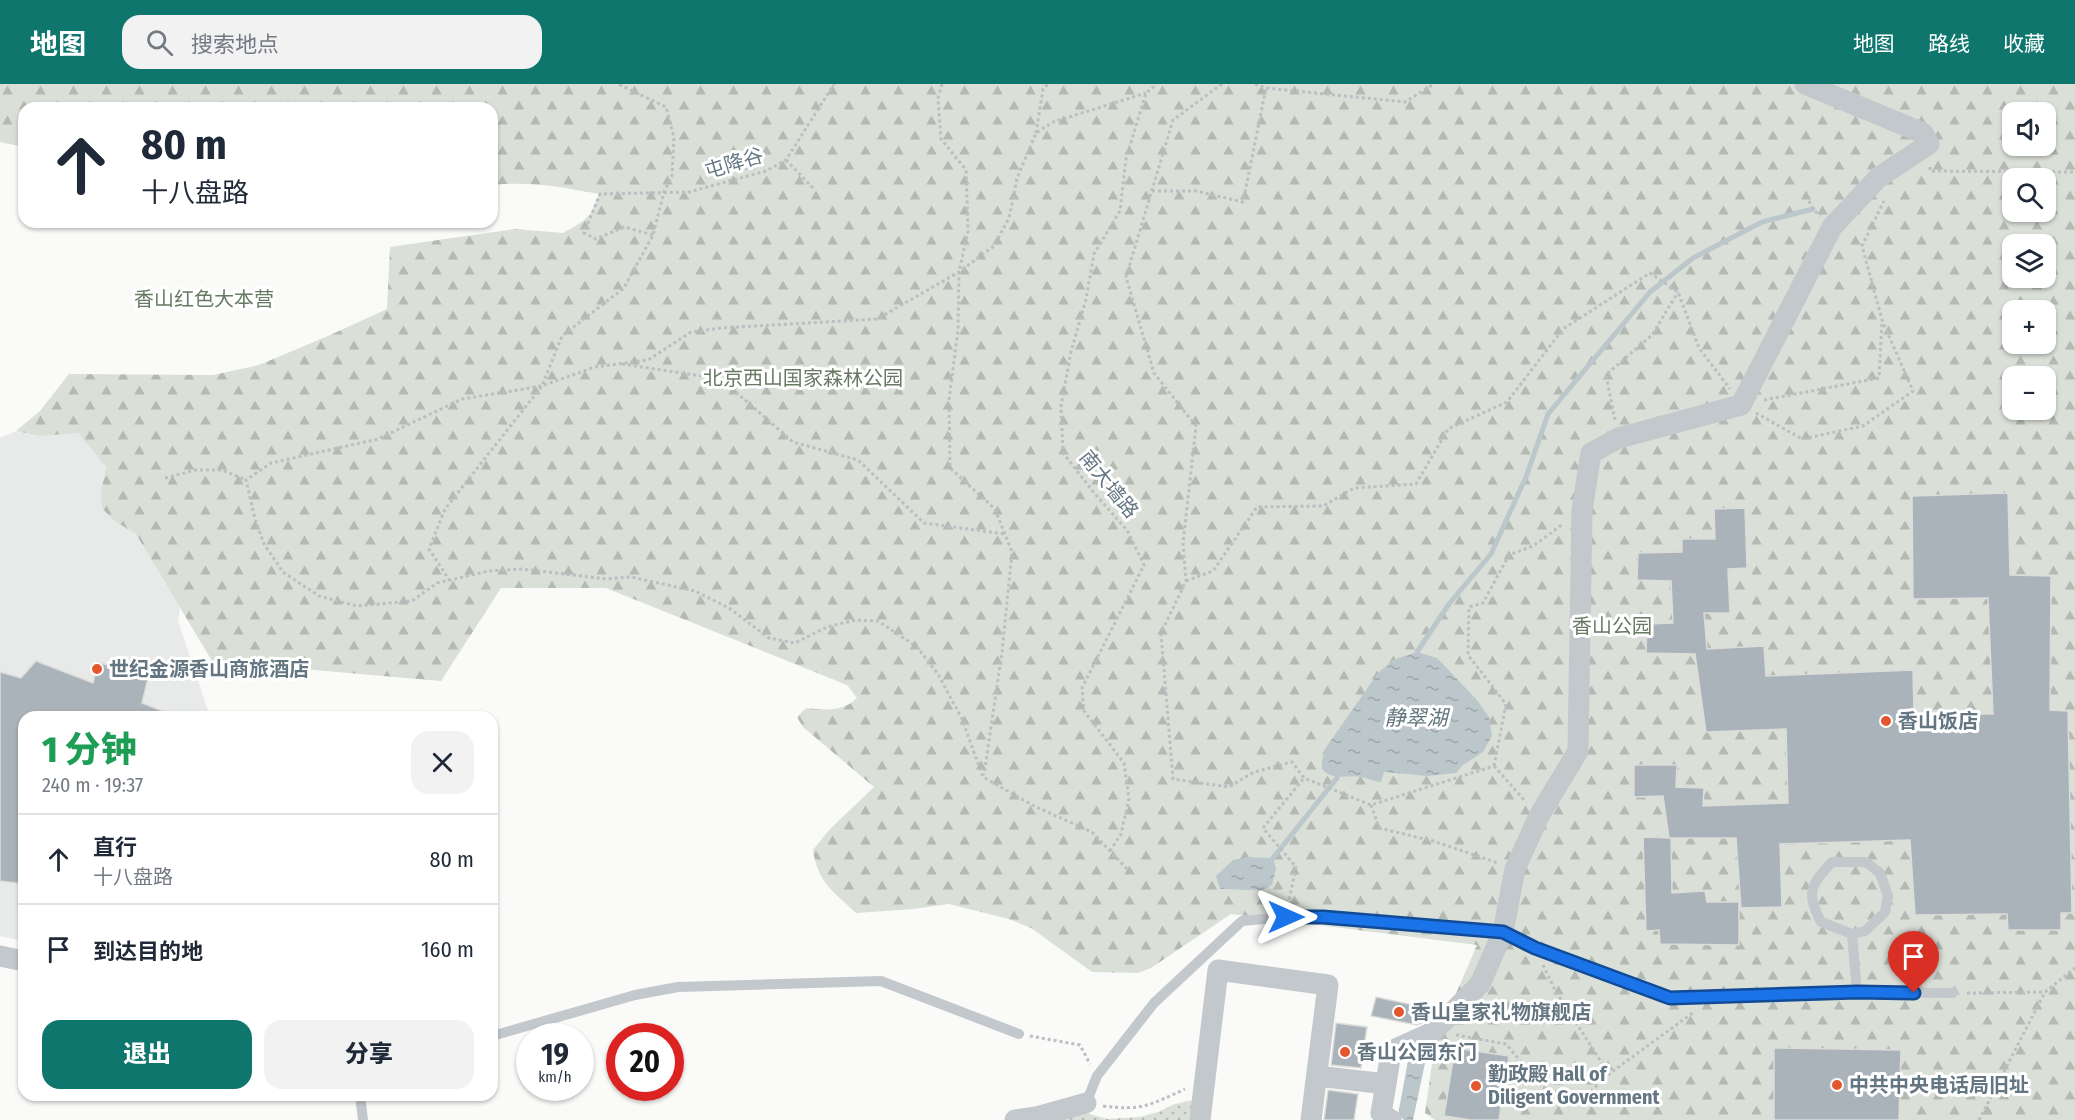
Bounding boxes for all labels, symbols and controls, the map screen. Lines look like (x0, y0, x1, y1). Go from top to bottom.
search box (122, 15, 542, 69)
icon: search (143, 26, 176, 59)
text: 地图 (30, 28, 86, 61)
text: 搜索地点 (191, 31, 279, 58)
text: 地图 (1853, 31, 1895, 57)
text: 路线 (1928, 31, 1970, 57)
text: 收藏 (2003, 31, 2045, 57)
map controls (2002, 102, 2056, 420)
button: sound (2002, 102, 2056, 156)
text: 80 m (141, 120, 227, 170)
icon: ahead (42, 126, 120, 204)
street label: 屯降谷 (702, 143, 766, 183)
button: search (2002, 168, 2056, 222)
text: 十八盘路 (141, 177, 249, 209)
button: layers (2002, 234, 2056, 288)
park label: 香山红色大本营 (134, 287, 274, 311)
button: + (2002, 300, 2056, 354)
park label: 北京西山国家森林公园 (703, 366, 903, 390)
button: − (2002, 366, 2056, 420)
street label: 南大墙路 (1075, 445, 1143, 523)
park label: 香山公园 (1572, 614, 1652, 638)
place label: 世纪金源香山商旅酒店 (109, 657, 309, 681)
marker: 世纪金源香山商旅酒店 (90, 662, 104, 676)
water label: 静翠湖 (1385, 705, 1450, 731)
place label: 香山饭店 (1898, 709, 1978, 733)
marker: 香山饭店 (1879, 714, 1893, 728)
text: 1 分钟 (42, 728, 137, 772)
button: close (411, 731, 474, 794)
text: 240 m · 19:37 (42, 773, 143, 797)
text: 直行 (93, 834, 137, 861)
icon: ahead (42, 843, 75, 876)
text: 80 m (429, 846, 474, 873)
text: 十八盘路 (93, 865, 173, 889)
position arrow (1254, 885, 1318, 949)
pin (1888, 931, 1939, 993)
icon: arrive (42, 933, 75, 966)
text: 160 m (421, 936, 474, 963)
text: 到达目的地 (93, 938, 203, 965)
icon: arrive (1897, 940, 1930, 973)
place label: 香山皇家礼物旗舰店 (1411, 1000, 1591, 1024)
marker: 香山皇家礼物旗舰店 (1392, 1005, 1406, 1019)
button: 退出 (42, 1020, 252, 1089)
button: 分享 (264, 1020, 474, 1089)
speed limit sign: 20 (606, 1023, 684, 1101)
text: 19 (541, 1037, 569, 1073)
place label: 香山公园东门 (1357, 1040, 1477, 1064)
marker: 香山公园东门 (1338, 1045, 1352, 1059)
place label: 勤政殿 Hall of Diligent Government (1488, 1062, 1660, 1109)
text: km/h (538, 1068, 572, 1086)
place label: 中共中央电话局旧址 (1849, 1073, 2029, 1097)
marker: 中共中央电话局旧址 (1830, 1078, 1844, 1092)
marker: 勤政殿 Hall of Diligent Government (1469, 1079, 1483, 1093)

